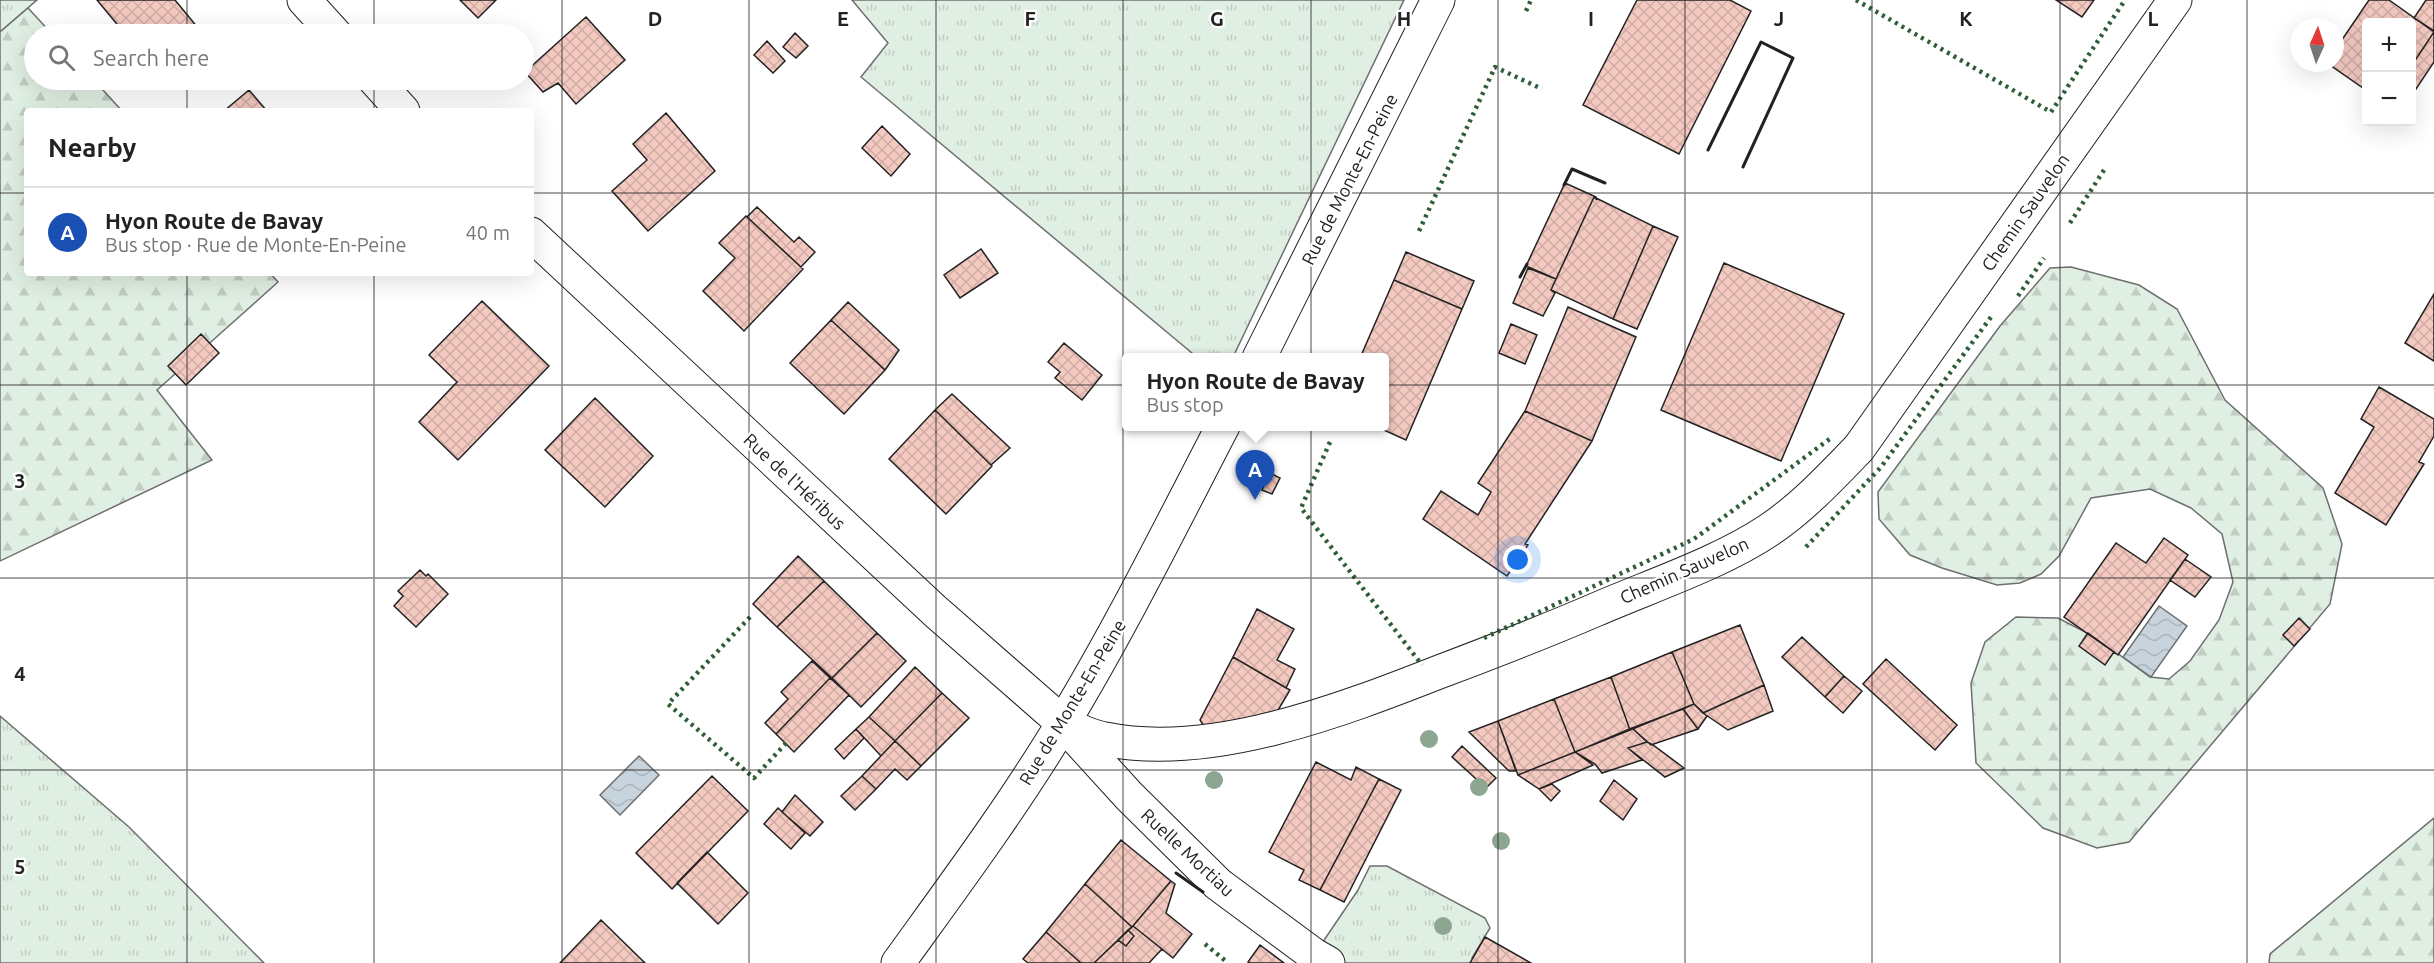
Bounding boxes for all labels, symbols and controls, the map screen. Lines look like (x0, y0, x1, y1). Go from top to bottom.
text: D (648, 7, 662, 30)
text: E (837, 7, 849, 30)
text: F (1024, 7, 1036, 30)
text: G (1210, 7, 1224, 30)
text: H (1397, 7, 1411, 30)
text: I (1588, 7, 1594, 30)
text: J (1774, 7, 1784, 30)
text: K (1959, 7, 1973, 30)
text: L (2148, 7, 2159, 30)
north arrow (2290, 18, 2344, 72)
map controls (2362, 18, 2416, 126)
button: + (2362, 18, 2416, 72)
search box (24, 24, 534, 90)
icon: search (45, 41, 78, 74)
text: Search here (93, 45, 209, 70)
button: − (2362, 72, 2416, 126)
street label: Rue de Monte-En-Peine (1297, 90, 1401, 268)
text: Nearby (48, 133, 136, 162)
street label: Chemin Sauvelon (1977, 149, 2073, 275)
text: Hyon Route de Bavay (105, 208, 323, 233)
text: A (60, 221, 75, 244)
text: 40 m (466, 221, 510, 244)
text: Bus stop · Rue de Monte-En-Peine (105, 233, 407, 256)
popup (1122, 353, 1389, 431)
text: Hyon Route de Bavay (1146, 368, 1365, 393)
text: Bus stop (1146, 393, 1224, 416)
street label: Rue de l'Héribus (740, 429, 850, 533)
pin: A (1236, 450, 1274, 500)
text: 3 (14, 469, 26, 492)
street label: Chemin Sauvelon (1617, 533, 1751, 607)
your location (1503, 545, 1532, 574)
street label: Rue de Monte-En-Peine (1015, 616, 1129, 788)
text: 4 (14, 662, 26, 685)
street label: Ruelle Mortiau (1138, 804, 1238, 900)
text: 5 (14, 855, 26, 878)

